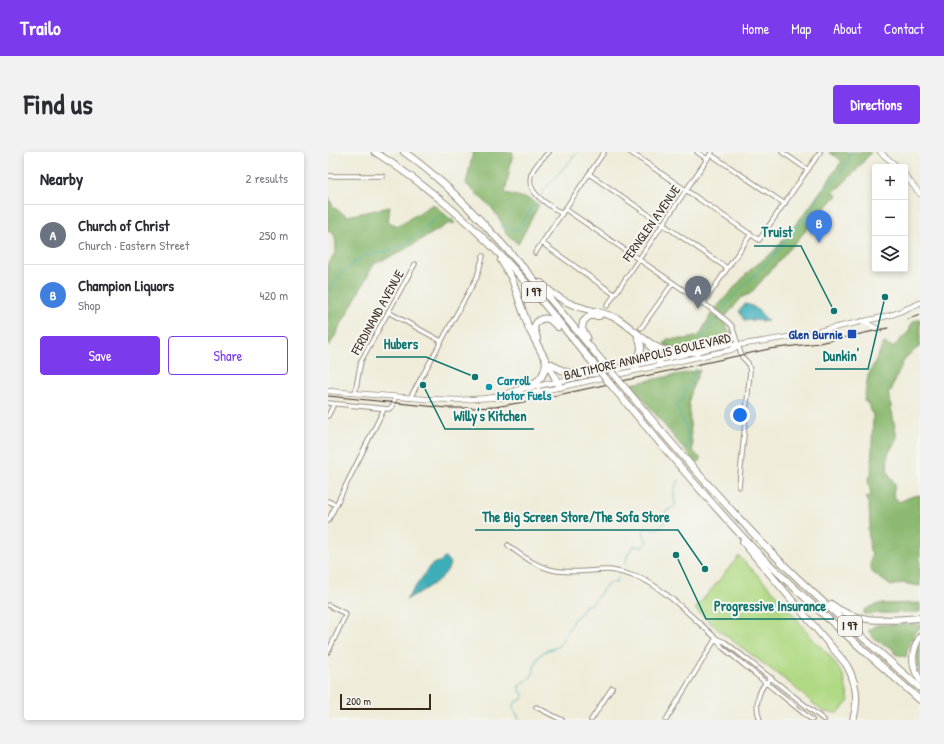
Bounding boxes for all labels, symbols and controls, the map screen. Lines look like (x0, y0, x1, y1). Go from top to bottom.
text: Trailo (20, 15, 61, 41)
text: Home (742, 19, 769, 38)
text: Map (791, 19, 811, 38)
text: About (833, 19, 862, 38)
text: Contact (884, 19, 924, 38)
text: Find us (24, 85, 93, 123)
button: Directions (833, 85, 920, 124)
map controls (872, 164, 908, 272)
button: + (872, 164, 908, 200)
text: Nearby (40, 167, 83, 190)
text: 2 results (246, 169, 288, 187)
street label: FERNGLEN AVENUE (617, 181, 684, 266)
button: − (872, 200, 908, 236)
pin: B (806, 210, 832, 243)
text: Church of Christ (78, 215, 169, 236)
callout: Truist (754, 220, 801, 246)
text: Truist (761, 222, 794, 241)
text: A (50, 226, 56, 244)
text: 250 m (259, 226, 288, 244)
text: Church · Eastern Street (78, 236, 190, 254)
button: layers (872, 236, 908, 272)
street label: FERDINAND AVENUE (346, 266, 408, 358)
text: Champion Liquors (78, 275, 174, 296)
pin: A (685, 276, 711, 309)
road number: I 97 (522, 282, 546, 302)
text: B (50, 286, 56, 304)
text: 420 m (259, 286, 288, 304)
text: Shop (78, 296, 100, 314)
place label: Glen Burnie (789, 325, 844, 343)
street label: BALTIMORE ANNAPOLIS BOULEVARD (562, 328, 733, 384)
marker: Glen Burnie (846, 328, 858, 340)
callout: Hubers (376, 331, 426, 357)
text: Hubers (384, 334, 419, 353)
button: Save (40, 336, 160, 375)
button: Share (168, 336, 288, 375)
callout: Dunkin' (815, 343, 868, 369)
text: Dunkin' (823, 346, 859, 365)
place label: Carroll Motor Fuels (497, 371, 551, 404)
marker: Carroll Motor Fuels (484, 382, 494, 392)
callout: Willy's Kitchen (445, 403, 534, 429)
your location (730, 405, 750, 425)
text: Willy's Kitchen (453, 406, 527, 427)
callout: The Big Screen Store/The Sofa Store (475, 504, 678, 530)
text: The Big Screen Store/The Sofa Store (481, 507, 670, 528)
callout: Progressive Insurance (706, 593, 834, 619)
text: Progressive Insurance (714, 596, 826, 617)
road number: I 97 (838, 616, 862, 636)
scale bar (340, 692, 431, 711)
text: 200 m (346, 694, 371, 708)

